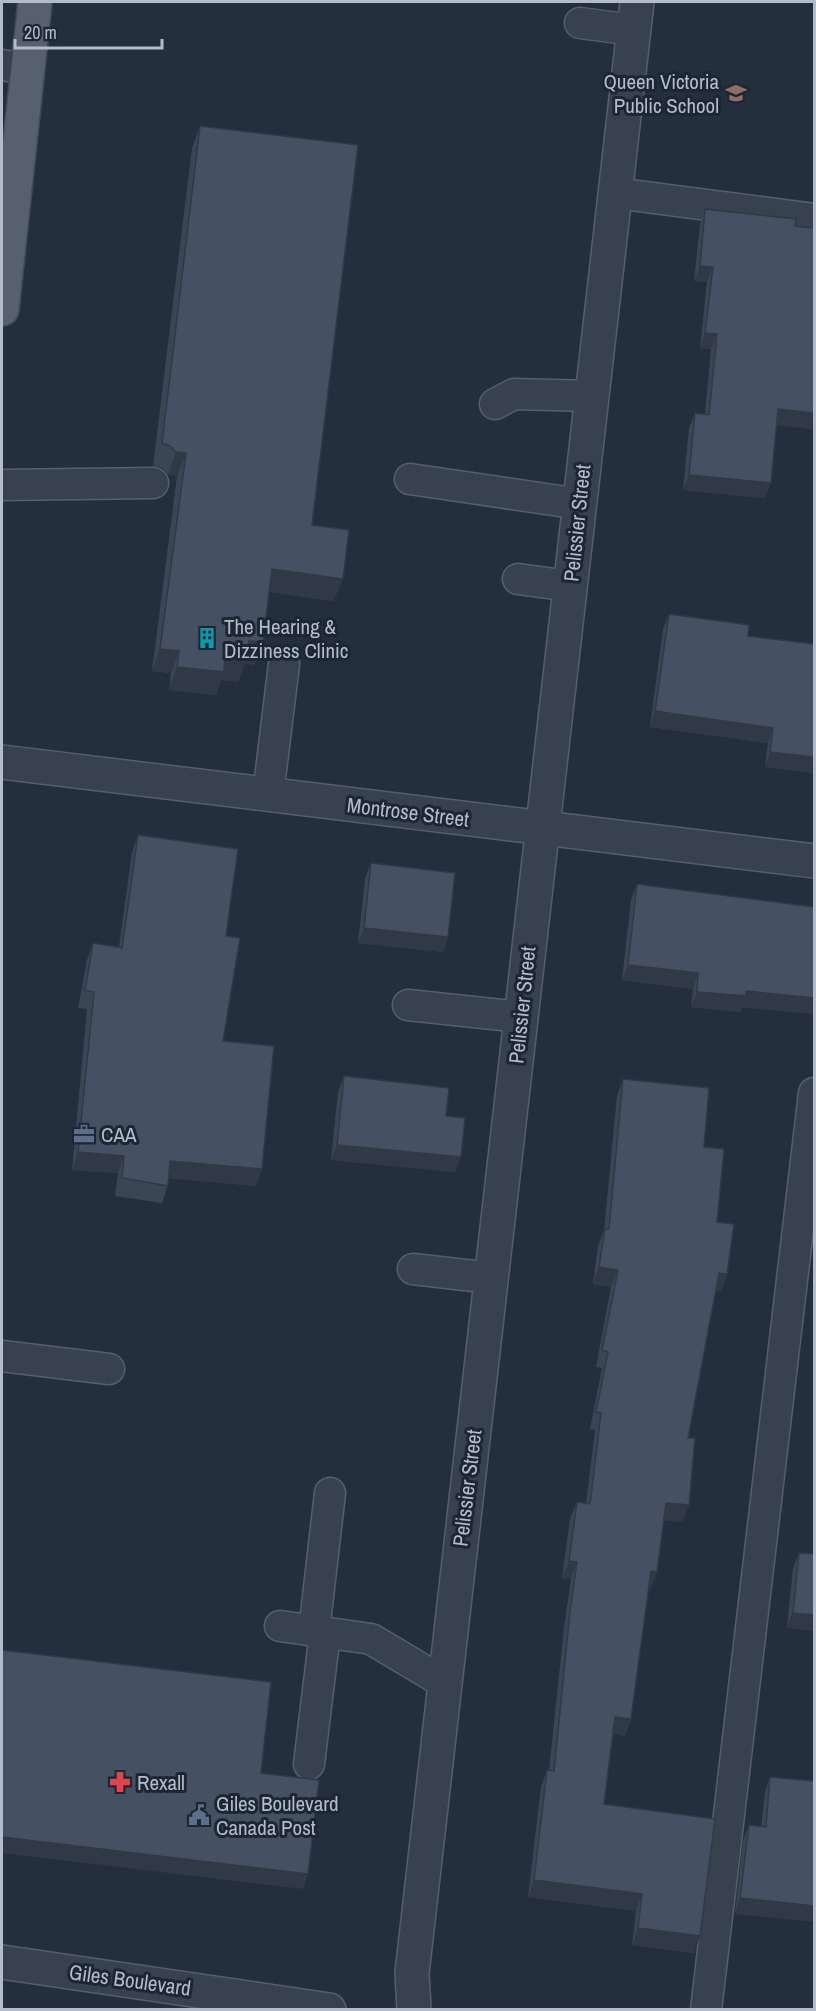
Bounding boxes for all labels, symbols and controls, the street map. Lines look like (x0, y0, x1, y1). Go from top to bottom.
scale bar (15, 12, 162, 50)
text: 20 m (24, 20, 57, 45)
place label: Queen Victoria Public School (603, 67, 719, 120)
school or university icon: Queen Victoria Public School (724, 81, 748, 105)
street label: Pelissier Street (556, 463, 598, 583)
place label: The Hearing & Dizziness Clinic (224, 612, 348, 665)
building icon: The Hearing & Dizziness Clinic (195, 626, 219, 650)
street label: Montrose Street (345, 790, 471, 834)
street label: Pelissier Street (501, 945, 543, 1065)
place label: CAA (101, 1120, 137, 1149)
office icon: CAA (72, 1122, 96, 1146)
street label: Pelissier Street (445, 1428, 489, 1548)
place label: Rexall (137, 1768, 185, 1797)
pharmacy icon: Rexall (108, 1770, 132, 1794)
place label: Giles Boulevard Canada Post (216, 1789, 339, 1842)
public building icon: Giles Boulevard Canada Post (187, 1803, 211, 1827)
street label: Giles Boulevard (67, 1957, 193, 2003)

